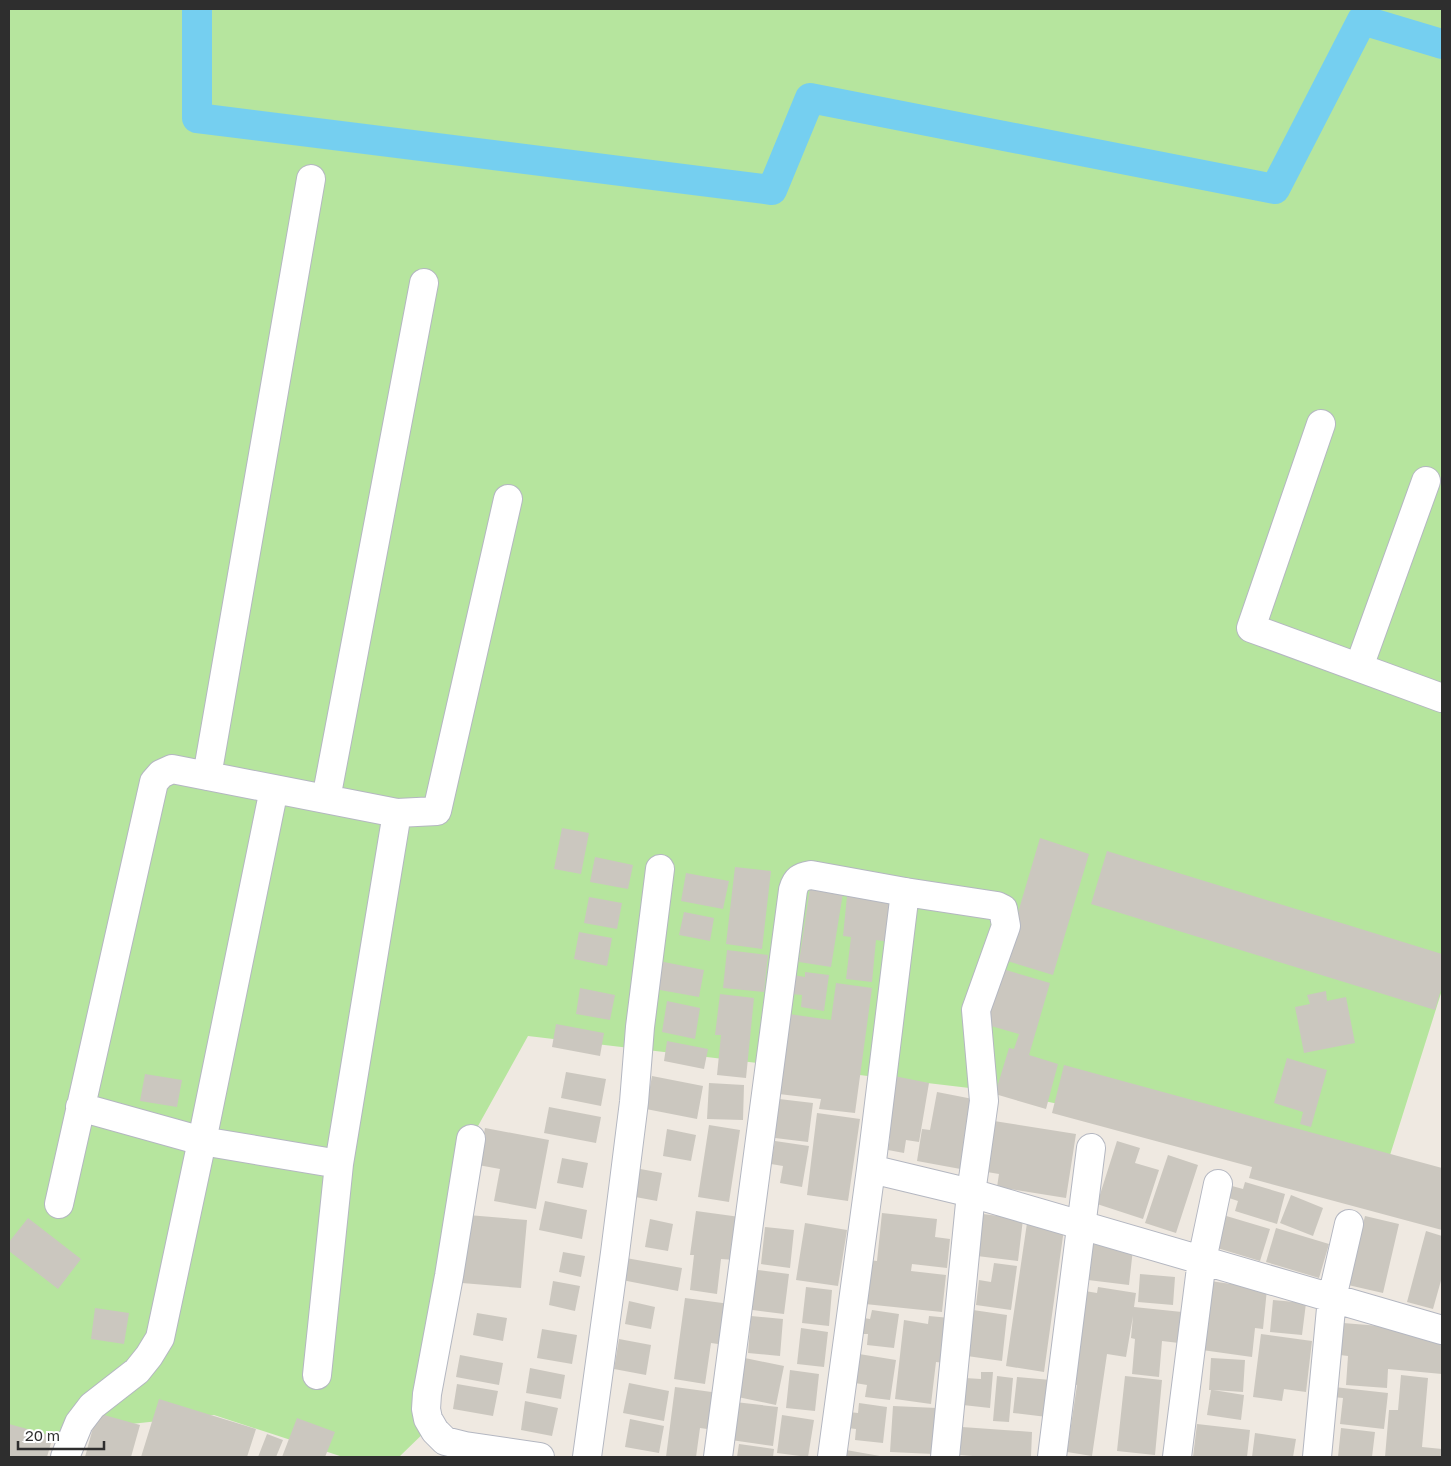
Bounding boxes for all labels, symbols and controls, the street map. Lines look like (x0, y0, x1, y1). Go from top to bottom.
scale bar (18, 1418, 104, 1450)
text: 20 m (25, 1426, 60, 1444)

